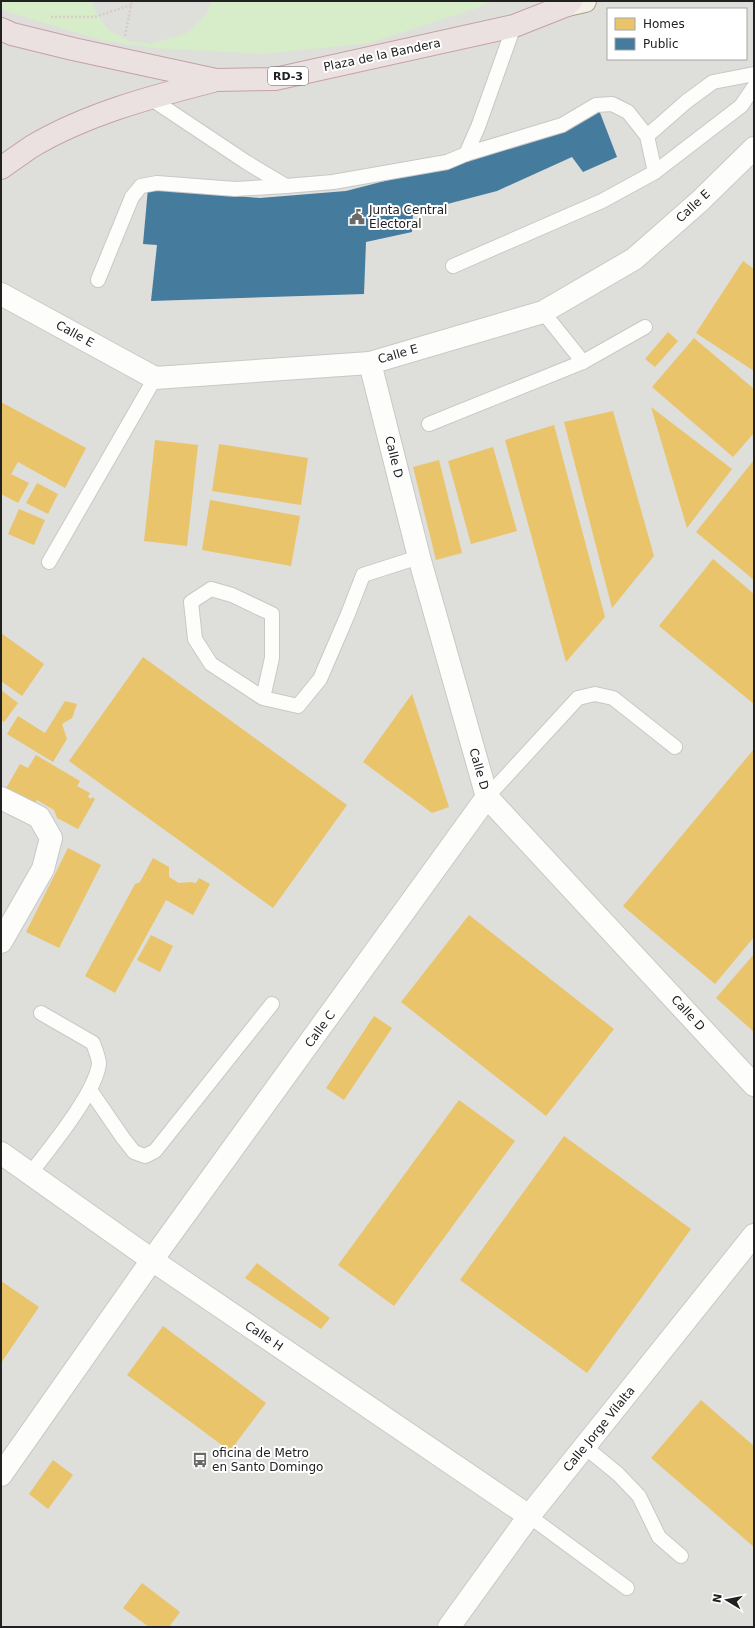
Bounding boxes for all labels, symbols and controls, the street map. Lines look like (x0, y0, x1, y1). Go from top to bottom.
legend (607, 8, 747, 60)
text: Homes (643, 17, 685, 31)
street label: Plaza de la Bandera (322, 36, 442, 74)
text: Public (643, 37, 679, 51)
road number: RD-3 (268, 67, 308, 85)
street label: Calle E (673, 187, 713, 225)
place label: Junta Central Electoral (368, 203, 447, 231)
public building icon: Junta Central Electoral (348, 208, 366, 226)
street label: Calle E (54, 318, 96, 350)
street label: Calle E (376, 342, 420, 366)
street label: Calle D (382, 435, 406, 479)
street label: Calle D (466, 746, 492, 792)
street label: Calle D (668, 993, 708, 1033)
street label: Calle C (302, 1008, 338, 1050)
street label: Calle H (242, 1318, 286, 1354)
street label: Calle Jorge Vilalta (560, 1384, 638, 1474)
place label: oficina de Metro en Santo Domingo (212, 1446, 323, 1474)
bus stop icon: oficina de Metro en Santo Domingo (191, 1451, 209, 1469)
north arrow (707, 1580, 747, 1620)
text: N (710, 1593, 725, 1604)

